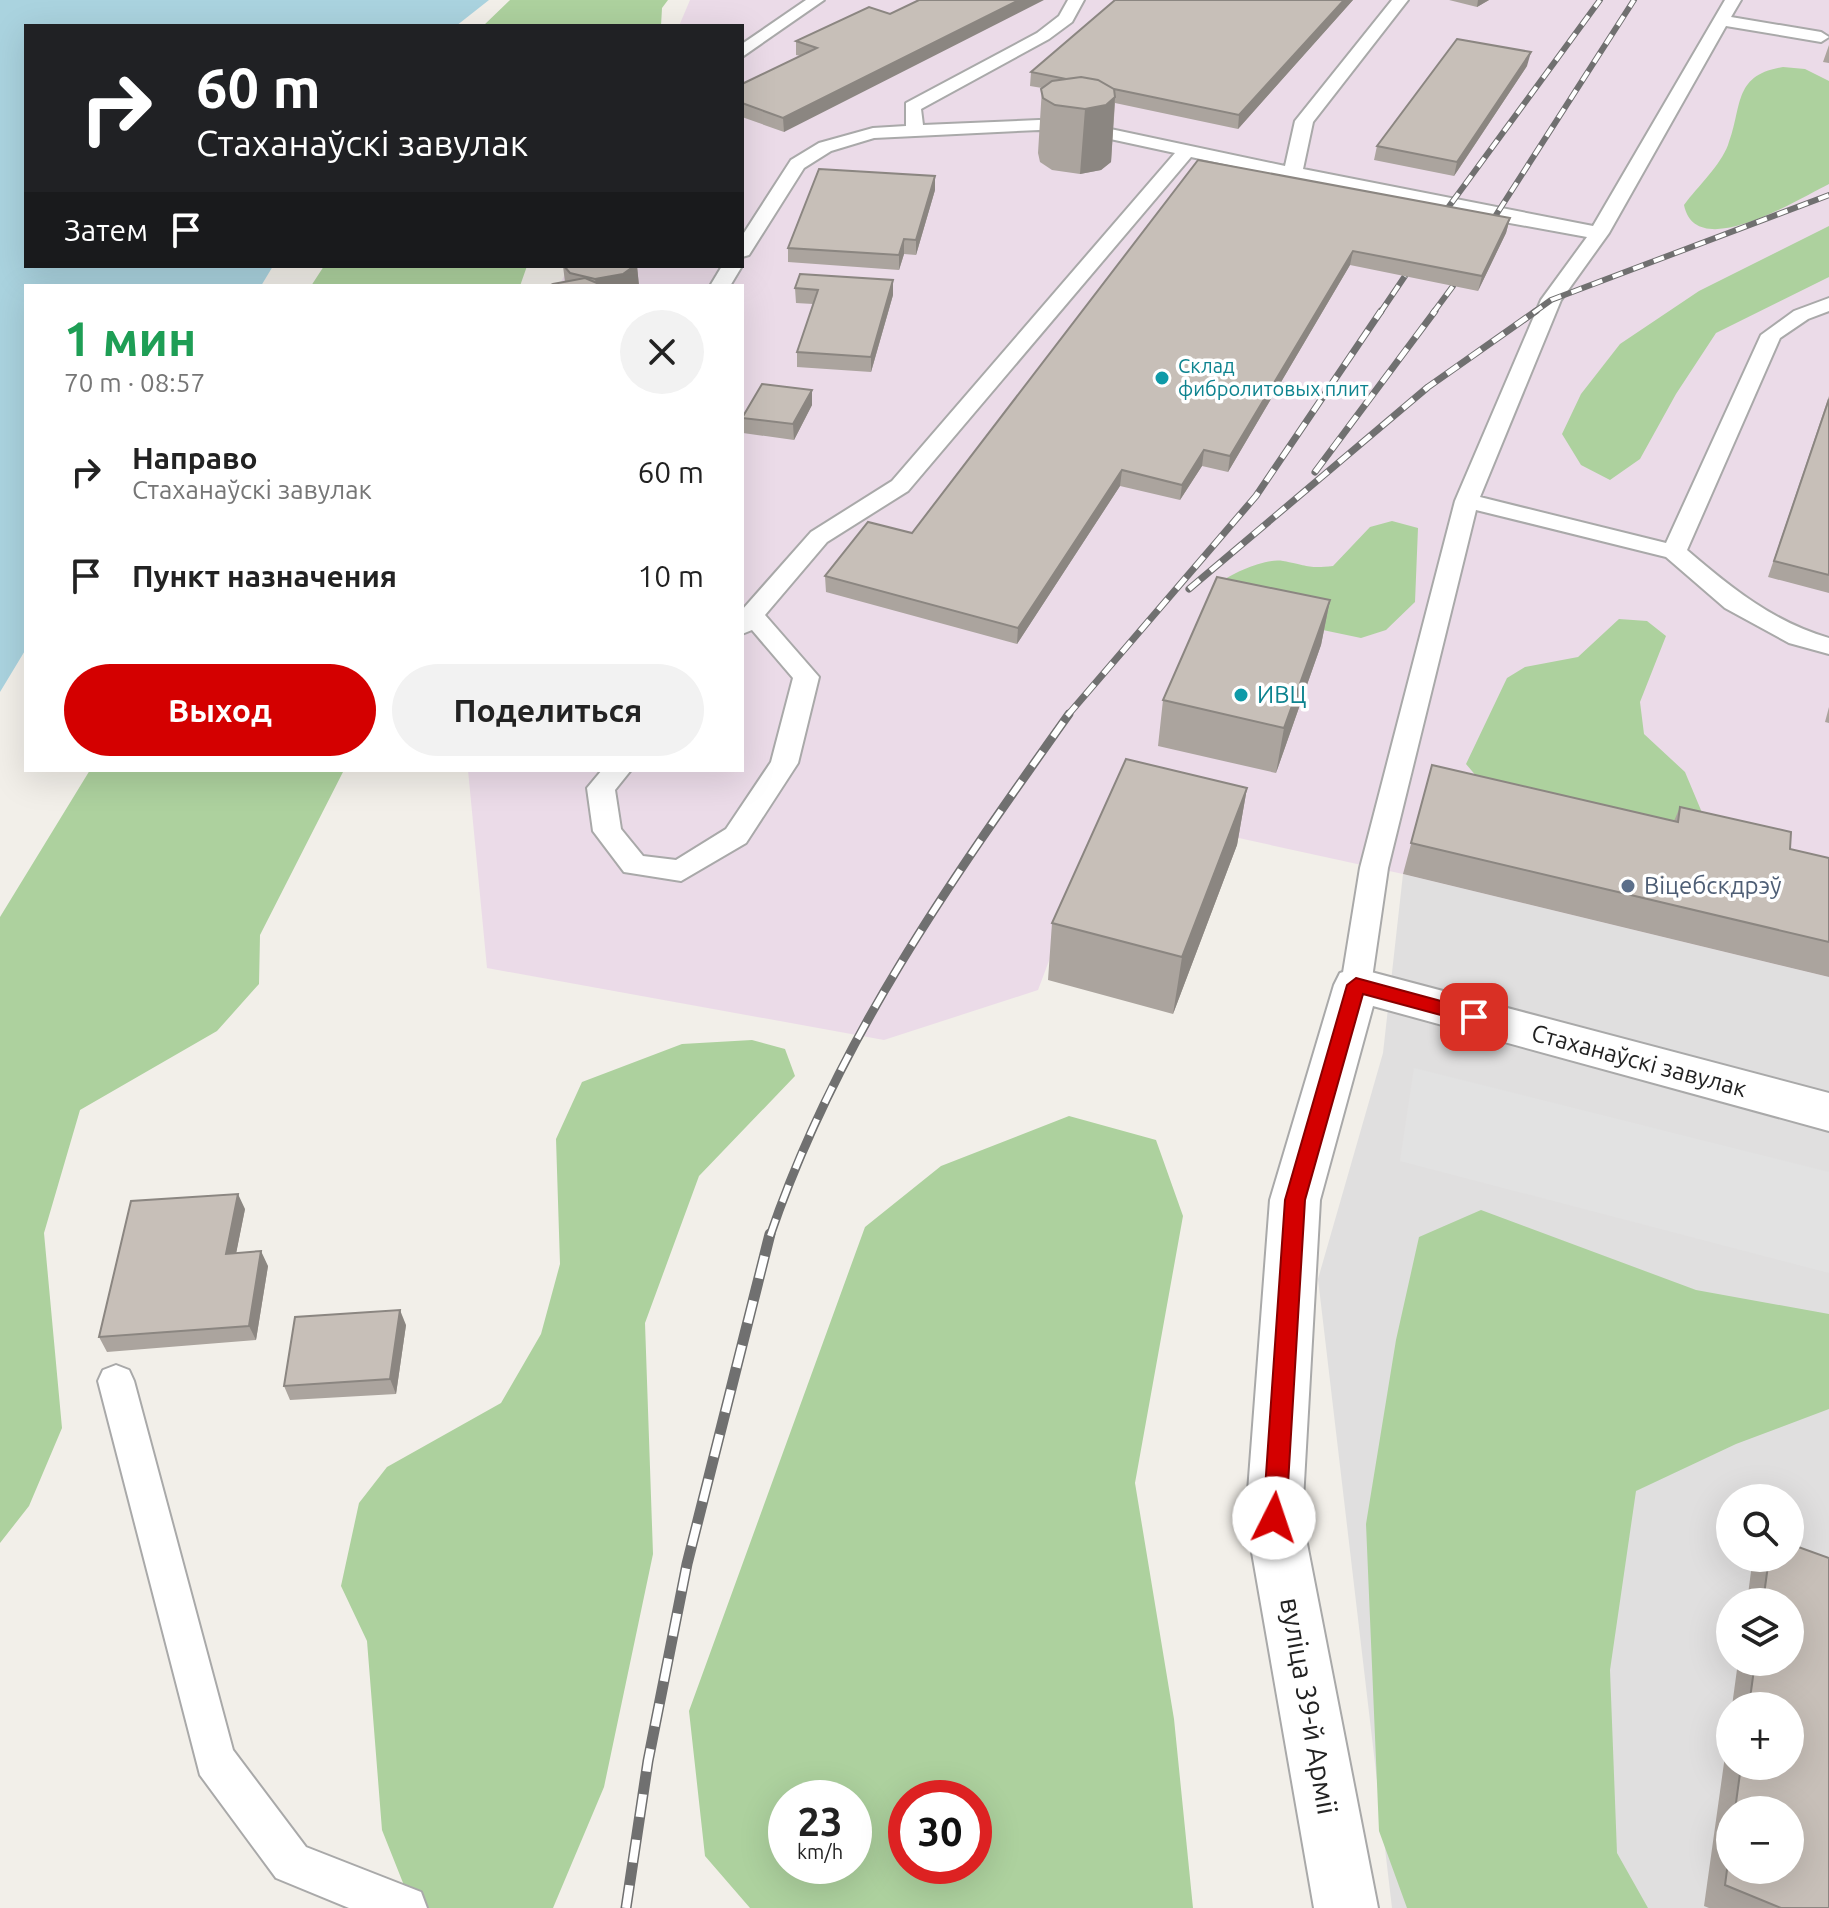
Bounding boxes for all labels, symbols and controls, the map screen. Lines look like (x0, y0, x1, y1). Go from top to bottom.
icon: right (64, 56, 168, 160)
text: 60 m (196, 56, 321, 119)
text: Стаханаўскі завулак (196, 122, 528, 163)
icon: arrive (164, 208, 208, 252)
text: Затем (64, 213, 148, 247)
button: close (620, 310, 704, 394)
text: 1 мин (64, 311, 196, 365)
place label: Склад фибролитовых плит (1178, 354, 1369, 400)
text: 70 m · 08:57 (64, 368, 205, 397)
marker: Склад фибролитовых плит (1153, 369, 1171, 387)
text: Направо (132, 441, 258, 475)
icon: right (64, 450, 108, 494)
text: 60 m (637, 455, 704, 489)
text: Стаханаўскі завулак (132, 475, 372, 504)
icon: arrive (64, 554, 108, 598)
text: Пункт назначения (132, 559, 397, 593)
text: 10 m (637, 559, 704, 593)
button: Выход (64, 664, 376, 756)
button: Поделиться (392, 664, 704, 756)
place label: ИВЦ (1257, 681, 1306, 708)
marker: ИВЦ (1232, 686, 1250, 704)
place label: Віцебскдрэў (1644, 872, 1782, 899)
marker: Віцебскдрэў (1619, 877, 1637, 895)
pin (1440, 983, 1508, 1051)
icon: arrive (1452, 995, 1496, 1039)
street label: Стаханаўскі завулак (1529, 1019, 1750, 1102)
position arrow (1232, 1476, 1316, 1560)
map controls (1716, 1484, 1804, 1884)
button: search (1716, 1484, 1804, 1572)
button: layers (1716, 1588, 1804, 1676)
street label: вуліца 39-й Арміі (1275, 1595, 1344, 1817)
button: + (1716, 1692, 1804, 1780)
speed limit sign: 30 (888, 1780, 992, 1884)
button: − (1716, 1796, 1804, 1884)
text: 23 (797, 1799, 843, 1844)
text: km/h (797, 1840, 843, 1863)

